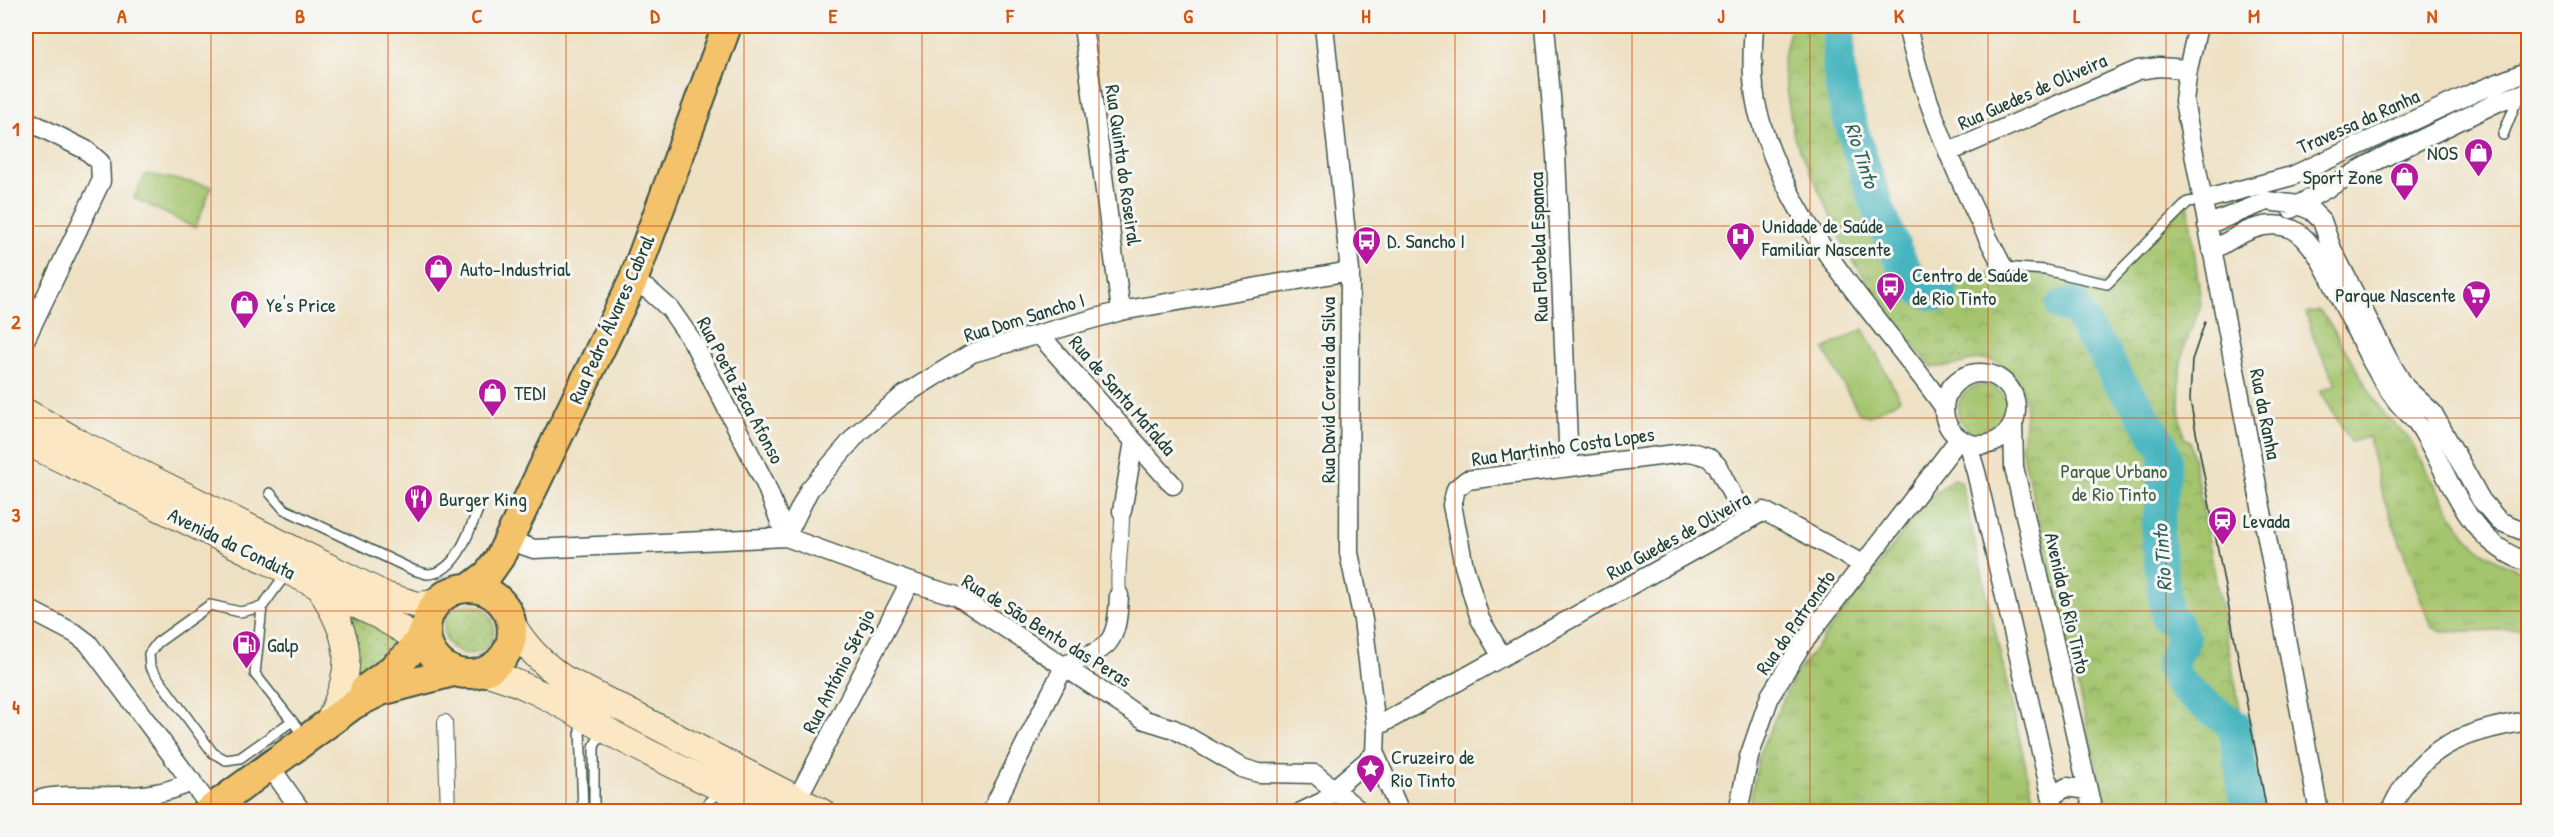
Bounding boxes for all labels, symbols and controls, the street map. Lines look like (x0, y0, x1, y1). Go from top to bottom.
text: A (117, 2, 127, 29)
text: B (295, 2, 305, 29)
text: C (472, 2, 483, 29)
text: D (650, 2, 660, 29)
text: E (829, 2, 838, 29)
text: F (1005, 2, 1015, 29)
text: G (1183, 2, 1193, 29)
text: H (1361, 2, 1371, 29)
text: I (1542, 2, 1546, 29)
text: J (1717, 2, 1725, 29)
text: K (1894, 2, 1905, 29)
text: L (2073, 2, 2081, 29)
text: M (2248, 2, 2260, 29)
text: N (2427, 2, 2438, 29)
street label: Rua Guedes de Oliveira (1953, 46, 2111, 136)
street label: Travessa da Ranha (2293, 82, 2424, 160)
street label: Rua Quinta do Roseiral (1099, 83, 1149, 248)
text: 1 (12, 115, 20, 142)
water label: Rio Tinto (1838, 119, 1887, 193)
shop icon: NOS (2463, 136, 2495, 178)
place label: NOS (2427, 139, 2458, 166)
shop icon: Sport Zone (2388, 160, 2420, 202)
place label: Sport Zone (2303, 163, 2383, 190)
street label: Rua Florbela Espanca (1522, 172, 1554, 322)
place label: Unidade de Saúde Familiar Nascente (1761, 212, 1891, 262)
hospital icon: Unidade de Saúde Familiar Nascente (1725, 220, 1757, 262)
bus stop icon: D. Sancho I (1350, 224, 1382, 266)
place label: D. Sancho I (1387, 227, 1465, 254)
street label: Rua Pedro Álvares Cabral (562, 230, 661, 408)
shop icon: Auto-Industrial (423, 252, 455, 294)
place label: Auto-Industrial (460, 255, 571, 282)
place label: Centro de Saúde de Rio Tinto (1912, 261, 2028, 311)
bus stop icon: Centro de Saúde de Rio Tinto (1875, 270, 1907, 312)
supermarket icon: Parque Nascente (2461, 278, 2493, 320)
place label: Parque Nascente (2335, 281, 2456, 308)
street label: Rua Dom Sancho I (960, 286, 1088, 348)
shop icon: Ye's Price (229, 288, 261, 330)
place label: Ye's Price (266, 291, 336, 318)
street label: Rua David Correia da Silva (1314, 297, 1341, 483)
text: 2 (11, 308, 21, 335)
street label: Rua Poeta Zeca Afonso (691, 312, 791, 468)
street label: Rua de Santa Mafalda (1063, 329, 1183, 461)
street label: Rua da Ranha (2244, 366, 2288, 462)
shop icon: TEDI (477, 376, 509, 418)
place label: TEDI (514, 379, 546, 406)
street label: Rua Martinho Costa Lopes (1470, 420, 1656, 472)
park label: Parque Urbano de Rio Tinto (2061, 457, 2167, 507)
restaurant icon: Burger King (402, 482, 434, 524)
street label: Rua Guedes de Oliveira (1601, 484, 1755, 586)
place label: Burger King (439, 485, 527, 512)
text: 3 (12, 501, 21, 528)
street label: Avenida da Conduta (164, 501, 300, 586)
station icon: Levada (2206, 504, 2238, 546)
place label: Levada (2243, 507, 2290, 534)
water label: Rio Tinto (2145, 522, 2179, 593)
street label: Avenida do Rio Tinto (2039, 530, 2097, 676)
street label: Rua do Patronato (1749, 564, 1841, 680)
street label: Rua de São Bento das Peras (957, 567, 1137, 693)
street label: Rua António Sérgio (795, 604, 881, 738)
fuel station icon: Galp (230, 628, 262, 670)
place label: Galp (267, 631, 299, 658)
text: 4 (12, 693, 20, 720)
place label: Cruzeiro de Rio Tinto (1391, 743, 1475, 793)
place icon: Cruzeiro de Rio Tinto (1354, 752, 1386, 794)

